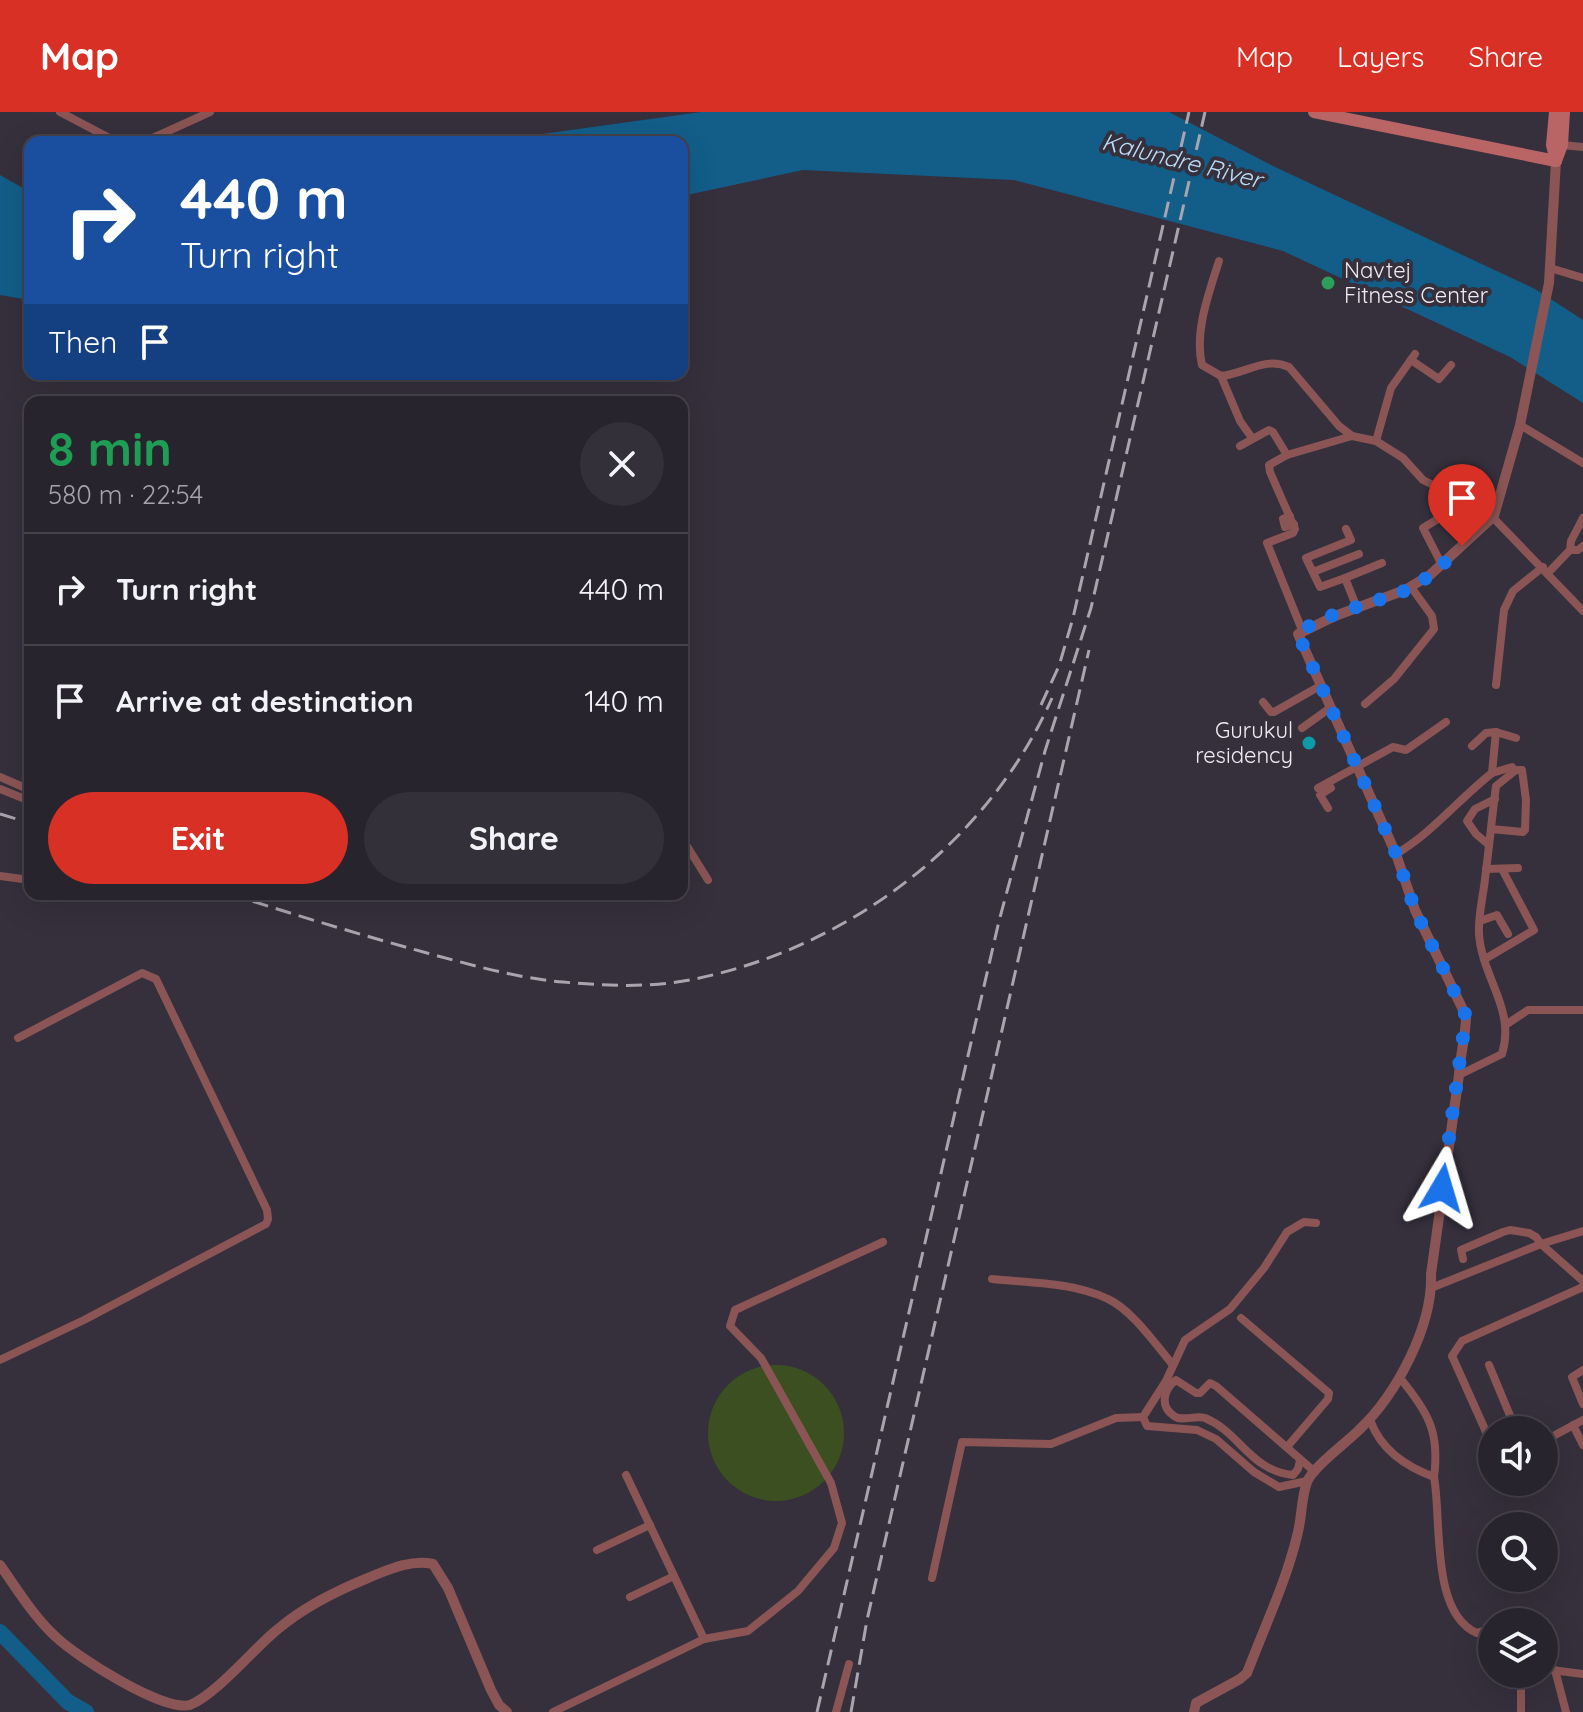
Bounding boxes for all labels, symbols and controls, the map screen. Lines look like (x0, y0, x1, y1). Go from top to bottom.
text: Map (40, 32, 119, 80)
text: Map (1236, 39, 1293, 74)
text: Layers (1337, 39, 1424, 74)
text: Share (1468, 39, 1543, 74)
water label: Kalundre River (1099, 126, 1268, 195)
text: 440 m (180, 163, 348, 233)
icon: right (48, 168, 152, 272)
text: Turn right (180, 232, 339, 277)
place label: Navtej Fitness Center (1344, 256, 1489, 309)
marker: Navtej Fitness Center (1319, 274, 1337, 292)
icon: arrive (133, 320, 177, 364)
text: Then (48, 323, 117, 361)
text: 8 min (48, 418, 172, 478)
button: close (580, 422, 664, 506)
pin (1428, 464, 1496, 546)
icon: arrive (1440, 476, 1484, 520)
text: 580 m · 22:54 (48, 478, 203, 511)
icon: right (48, 567, 92, 611)
text: Turn right (116, 570, 257, 608)
text: 440 m (579, 570, 664, 608)
icon: arrive (48, 679, 92, 723)
text: Arrive at destination (116, 682, 414, 720)
text: 140 m (584, 682, 664, 720)
place label: Gurukul residency (1195, 716, 1293, 769)
marker: Gurukul residency (1300, 734, 1318, 752)
button: Exit (48, 792, 348, 884)
button: Share (364, 792, 664, 884)
position arrow (1400, 1146, 1484, 1230)
map controls (1478, 1416, 1558, 1688)
button: sound (1478, 1416, 1558, 1496)
button: search (1478, 1512, 1558, 1592)
button: layers (1478, 1608, 1558, 1688)

